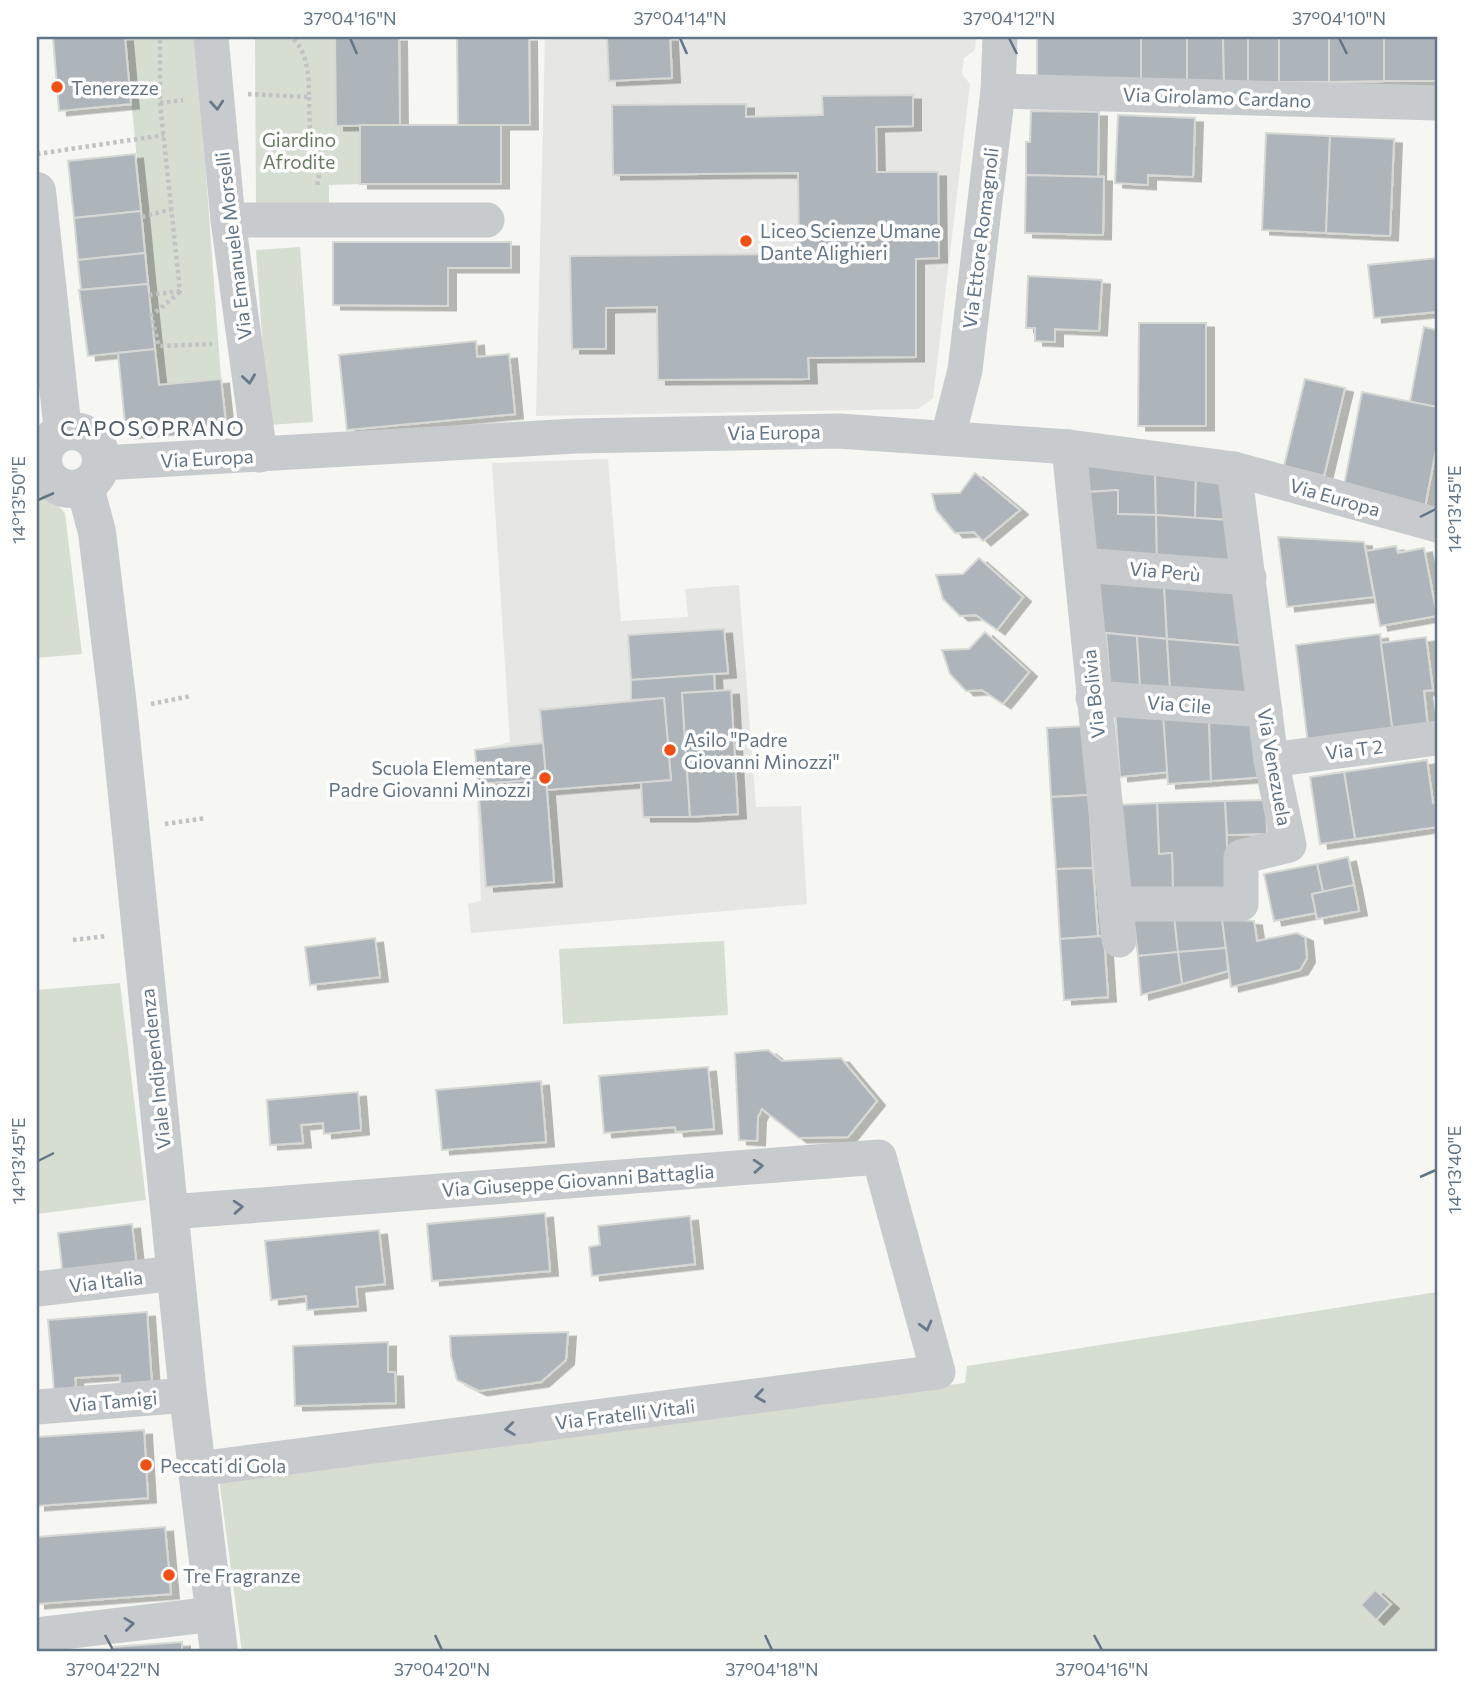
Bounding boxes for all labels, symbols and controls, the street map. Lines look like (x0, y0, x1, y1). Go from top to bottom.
text: 37°04'16"N (303, 7, 397, 29)
text: 37°04'14"N (633, 7, 727, 29)
text: 37°04'12"N (963, 7, 1055, 29)
text: 37°04'10"N (1292, 7, 1386, 29)
place label: Tenerezze (71, 76, 159, 99)
marker: Tenerezze (49, 79, 65, 95)
street label: Via Girolamo Cardano (1122, 82, 1312, 112)
one-way arrow (209, 99, 224, 111)
park label: Giardino Afrodite (262, 128, 336, 173)
street label: Via Ettore Romagnoli (957, 146, 1003, 330)
street label: Via Emanuele Morselli (210, 151, 256, 341)
place label: Liceo Scienze Umane Dante Alighieri (760, 219, 941, 264)
marker: Liceo Scienze Umane Dante Alighieri (738, 233, 754, 249)
one-way arrow (242, 373, 257, 385)
district label: CAPOSOPRANO (60, 415, 246, 440)
street label: Via Europa (727, 420, 821, 444)
street label: Via Europa (160, 444, 254, 472)
text: 14°13'50"E (7, 456, 29, 544)
text: 14°13'45"E (1443, 465, 1465, 553)
street label: Via Europa (1287, 473, 1383, 521)
street label: Via Perù (1128, 556, 1202, 586)
street label: Via Bolivia (1077, 648, 1109, 740)
street label: Via Cile (1146, 690, 1212, 718)
street label: Via Venezuela (1253, 706, 1297, 828)
place label: Asilo "Padre Giovanni Minozzi" (684, 728, 840, 773)
street label: Via T 2 (1324, 734, 1384, 764)
marker: Asilo "Padre Giovanni Minozzi" (662, 742, 678, 758)
place label: Scuola Elementare Padre Giovanni Minozzi (329, 756, 531, 801)
marker: Scuola Elementare Padre Giovanni Minozzi (537, 770, 553, 786)
street label: Viale Indipendenza (135, 987, 175, 1151)
text: 14°13'45"E (7, 1117, 29, 1205)
text: 14°13'40"E (1443, 1126, 1465, 1214)
street label: Via Giuseppe Giovanni Battaglia (441, 1159, 715, 1201)
one-way arrow (753, 1159, 764, 1174)
one-way arrow (233, 1200, 244, 1215)
street label: Via Italia (68, 1265, 144, 1297)
one-way arrow (918, 1320, 932, 1332)
street label: Via Tamigi (68, 1386, 158, 1416)
one-way arrow (754, 1389, 766, 1404)
street label: Via Fratelli Vitali (554, 1394, 696, 1434)
one-way arrow (504, 1421, 516, 1436)
place label: Peccati di Gola (160, 1454, 286, 1477)
marker: Peccati di Gola (138, 1457, 154, 1473)
place label: Tre Fragranze (183, 1564, 300, 1587)
marker: Tre Fragranze (161, 1567, 177, 1583)
one-way arrow (123, 1617, 135, 1632)
text: 37°04'22"N (66, 1658, 160, 1680)
text: 37°04'20"N (394, 1658, 490, 1680)
text: 37°04'18"N (725, 1658, 819, 1680)
text: 37°04'16"N (1055, 1658, 1149, 1680)

